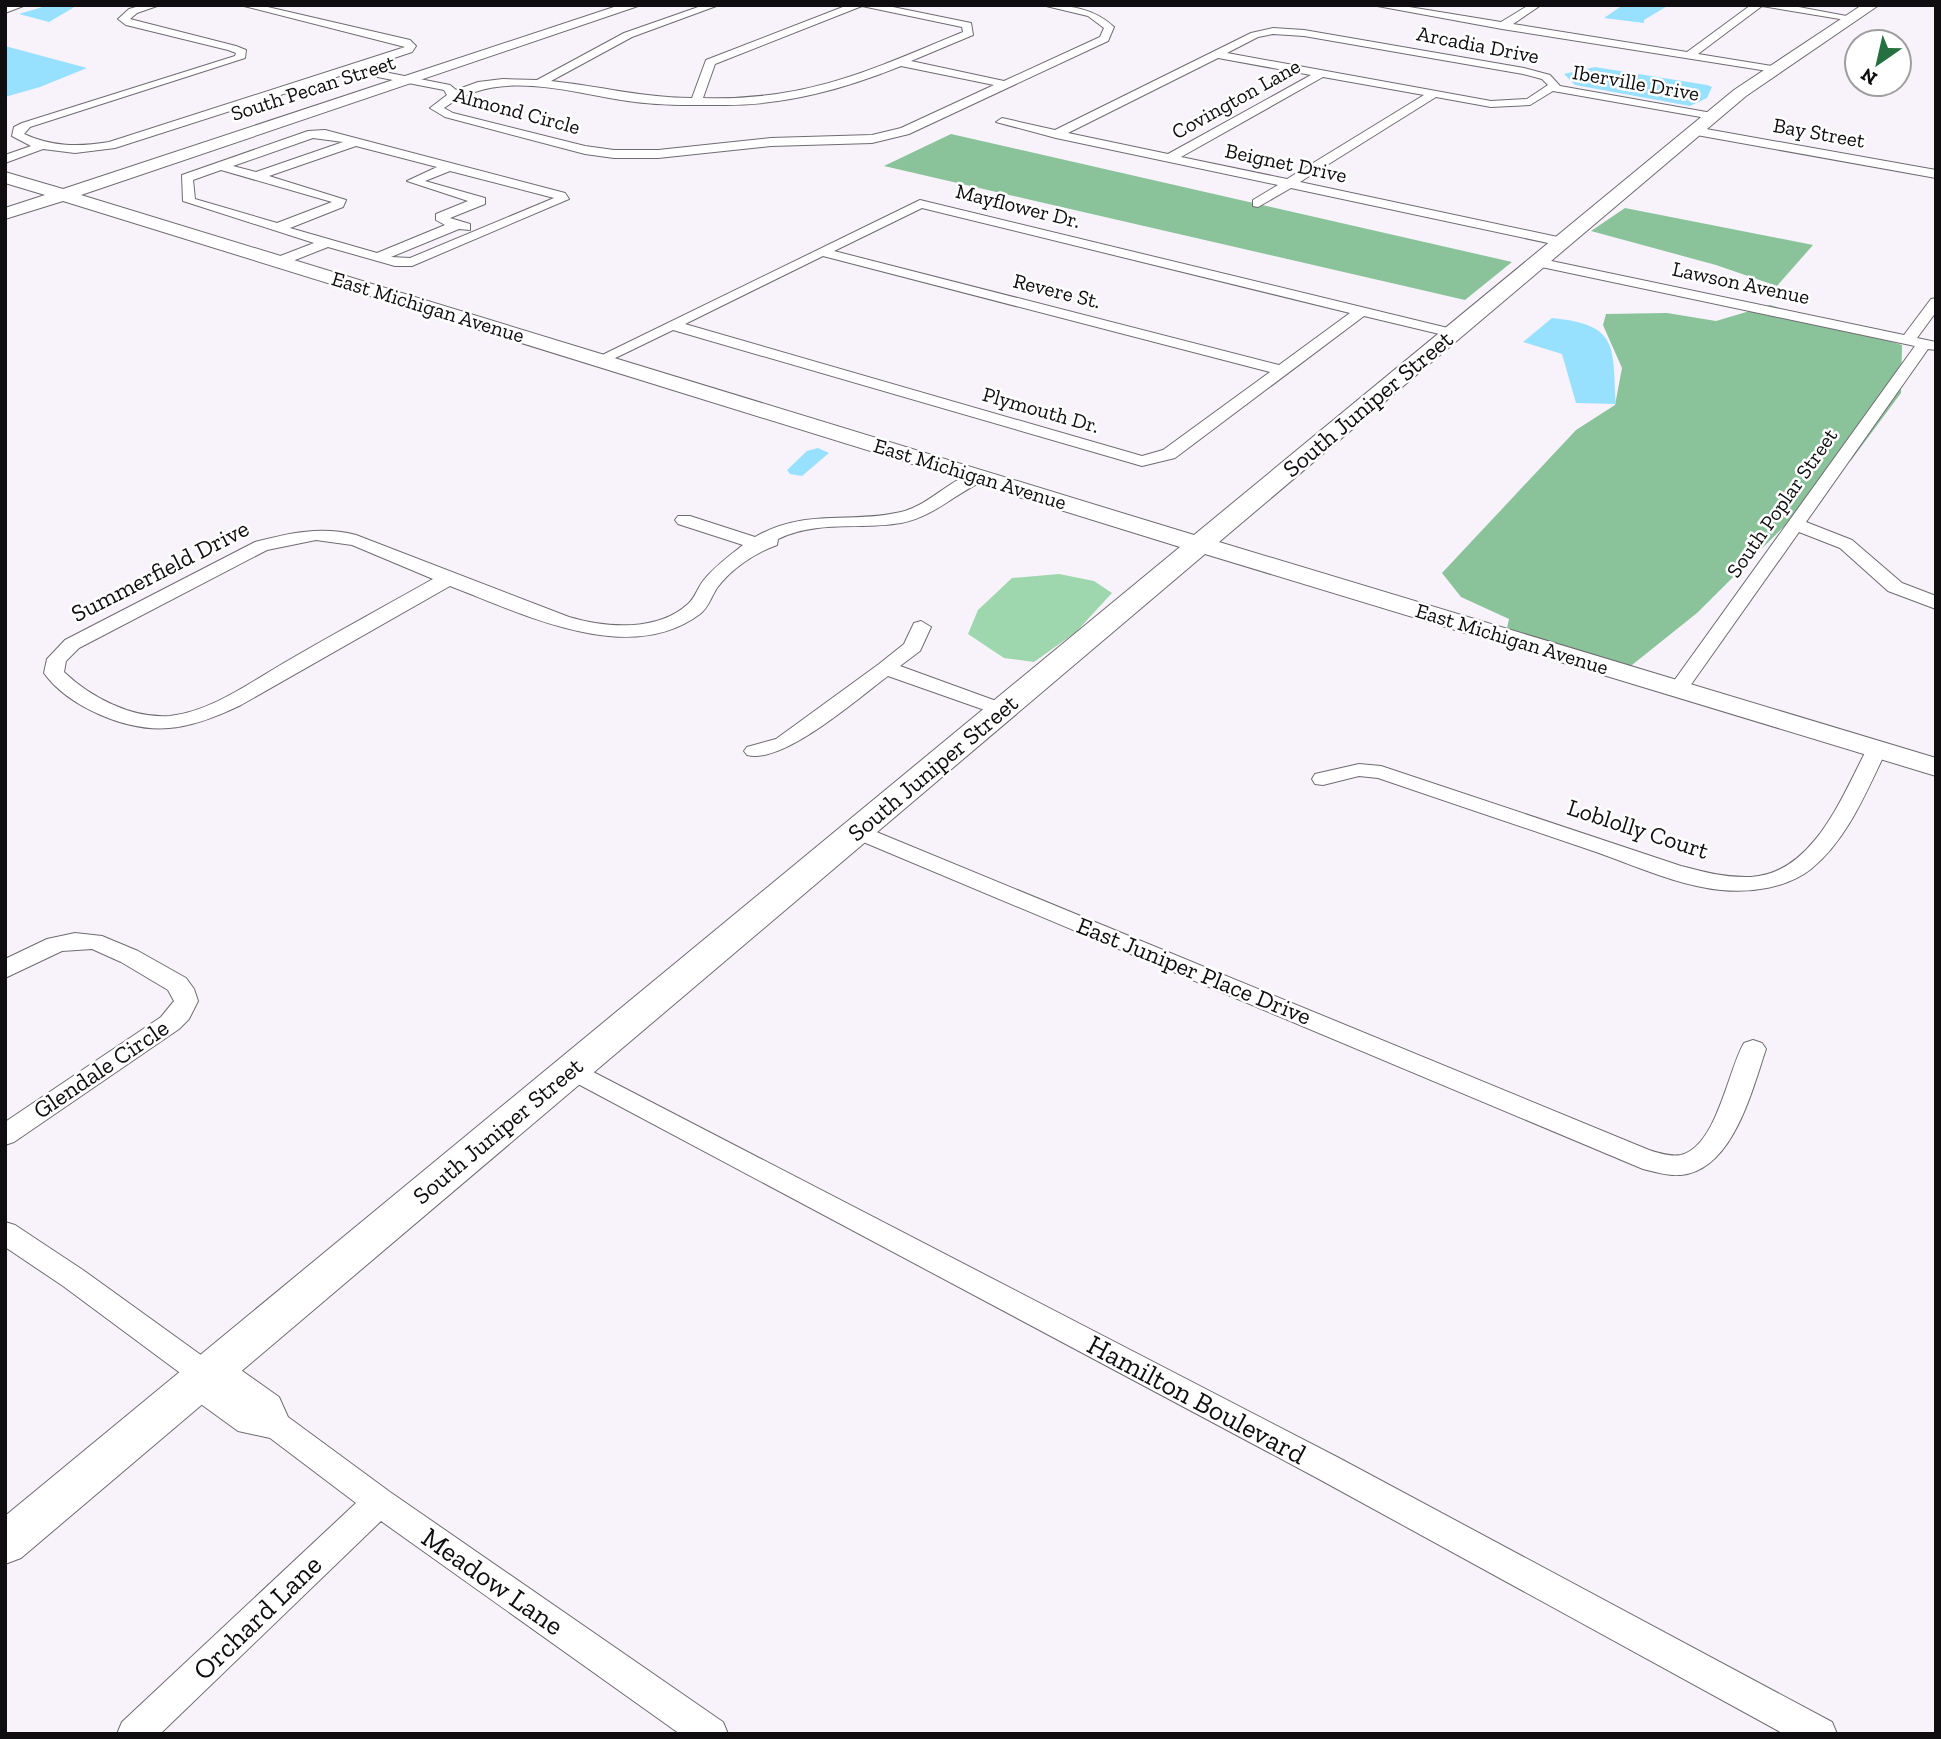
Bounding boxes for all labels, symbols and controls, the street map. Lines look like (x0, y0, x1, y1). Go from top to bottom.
street label: Arcadia Drive (1415, 20, 1541, 69)
north arrow (1843, 28, 1913, 98)
street label: South Pecan Street (228, 49, 398, 126)
street label: Covington Lane (1167, 53, 1304, 144)
street label: Iberville Drive (1571, 59, 1702, 106)
text: N (1856, 63, 1881, 90)
street label: Almond Circle (451, 82, 583, 139)
street label: Bay Street (1771, 112, 1867, 153)
street label: Beignet Drive (1223, 137, 1349, 188)
street label: Mayflower Dr. (953, 178, 1083, 233)
street label: Lawson Avenue (1670, 256, 1812, 309)
street label: East Michigan Avenue (329, 265, 528, 348)
street label: Revere St. (1011, 268, 1103, 313)
street label: South Juniper Street (1277, 324, 1459, 483)
street label: Plymouth Dr. (980, 381, 1102, 438)
street label: South Poplar Street (1721, 423, 1842, 582)
street label: East Michigan Avenue (871, 432, 1070, 515)
street label: Summerfield Drive (66, 513, 253, 628)
street label: East Michigan Avenue (1413, 597, 1612, 680)
street label: South Juniper Street (842, 688, 1024, 847)
street label: Loblolly Court (1564, 792, 1713, 865)
street label: East Juniper Place Drive (1073, 910, 1316, 1031)
street label: Glendale Circle (28, 1013, 174, 1124)
street label: South Juniper Street (407, 1051, 589, 1210)
street label: Hamilton Boulevard (1082, 1328, 1312, 1471)
street label: Meadow Lane (416, 1520, 570, 1642)
street label: Orchard Lane (186, 1548, 328, 1687)

